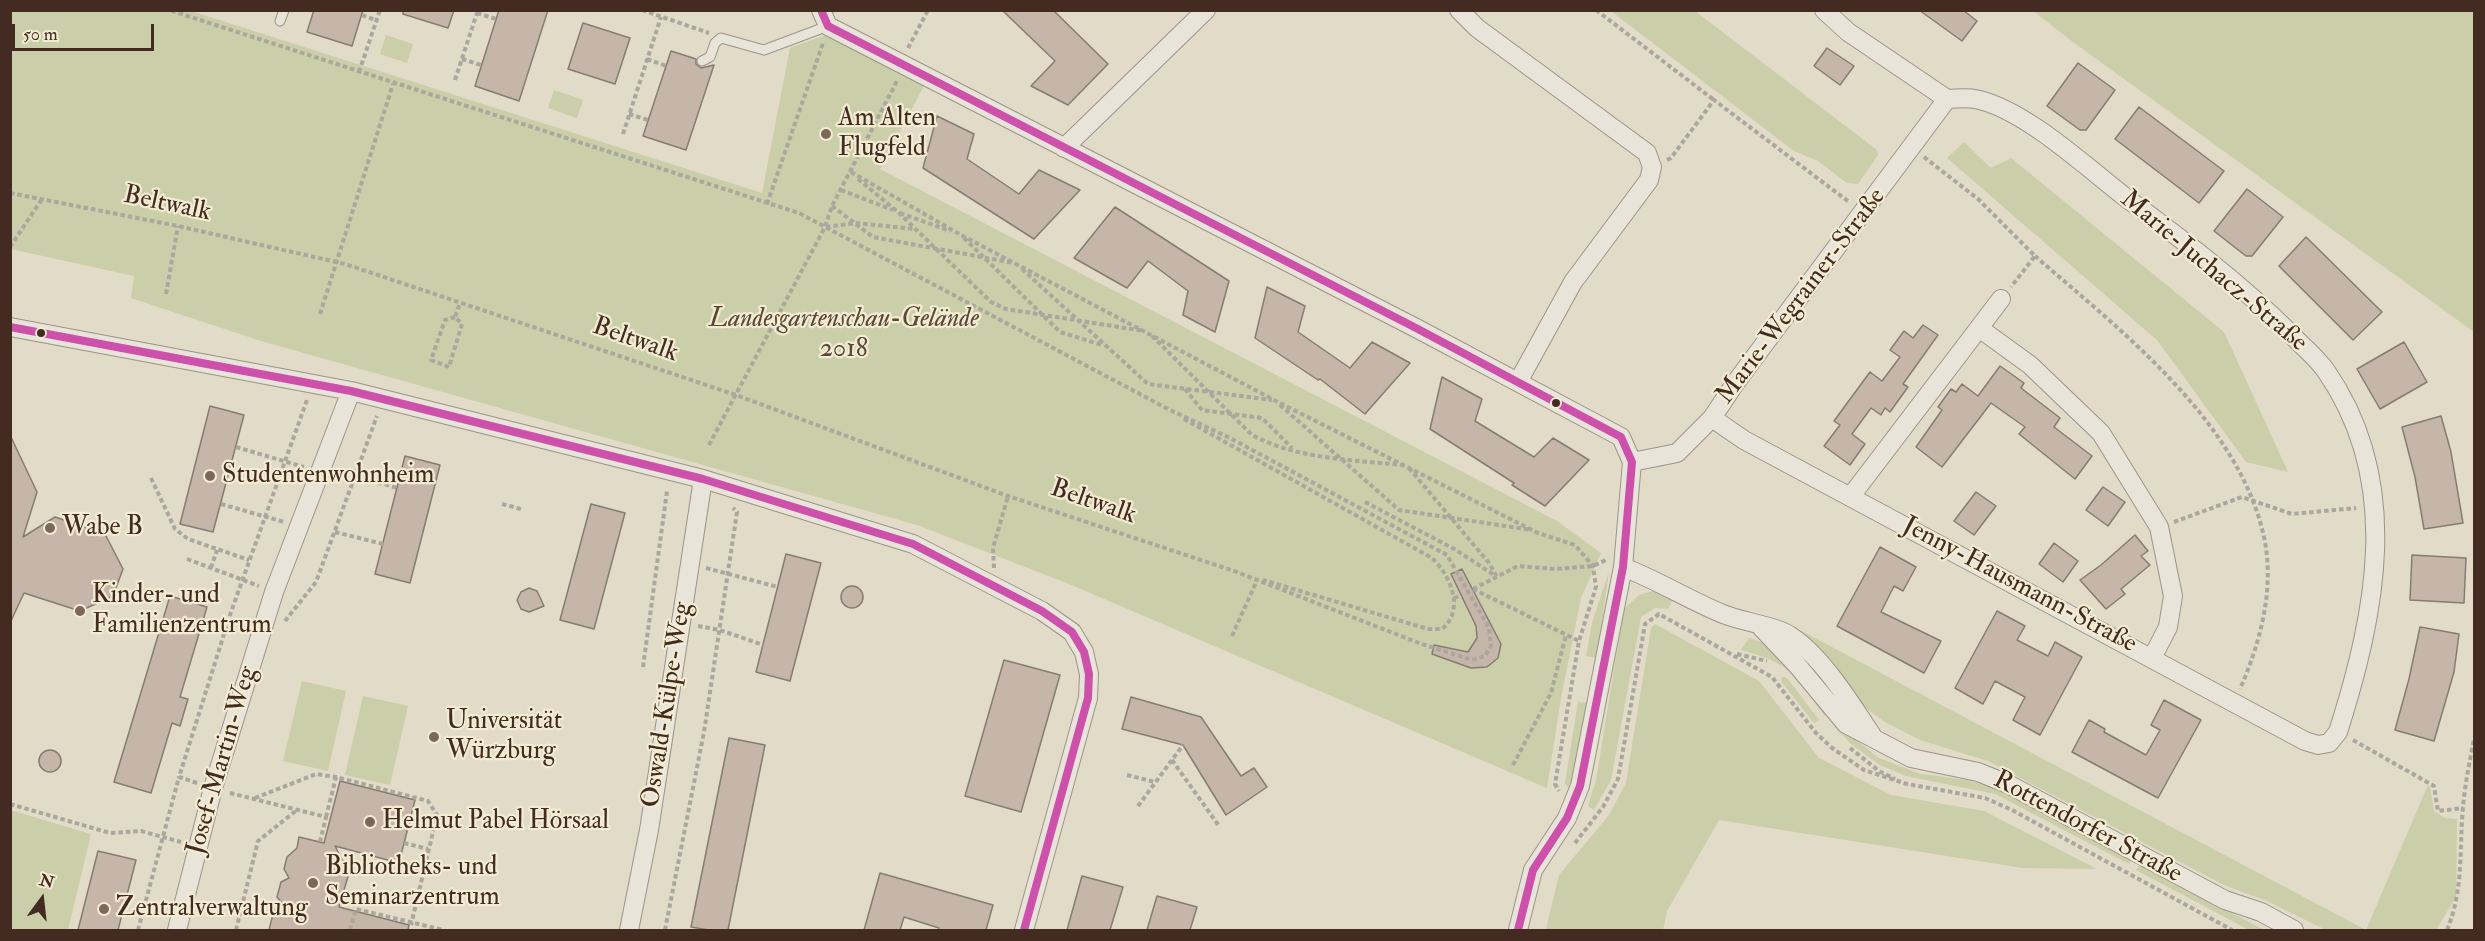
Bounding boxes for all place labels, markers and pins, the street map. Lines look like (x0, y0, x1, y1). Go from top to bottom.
place label: Am Alten Flugfeld (838, 103, 936, 164)
marker: Am Alten Flugfeld (819, 127, 833, 141)
unlabelled marker (35, 327, 47, 339)
unlabelled marker (1550, 397, 1562, 409)
place label: Studentenwohnheim (222, 460, 435, 492)
marker: Studentenwohnheim (203, 469, 217, 483)
place label: Wabe B (62, 512, 143, 544)
marker: Wabe B (43, 521, 57, 535)
place label: Kinder- und Familienzentrum (92, 580, 272, 642)
marker: Kinder- und Familienzentrum (73, 604, 87, 618)
place label: Universität Würzburg (446, 706, 562, 768)
marker: Universität Würzburg (427, 730, 441, 744)
place label: Helmut Pabel Hörsaal (382, 806, 609, 838)
marker: Helmut Pabel Hörsaal (363, 815, 377, 829)
place label: Bibliotheks- und Seminarzentrum (325, 852, 500, 914)
marker: Bibliotheks- und Seminarzentrum (306, 876, 320, 890)
place label: Zentralverwaltung (116, 893, 308, 925)
marker: Zentralverwaltung (97, 902, 111, 916)

